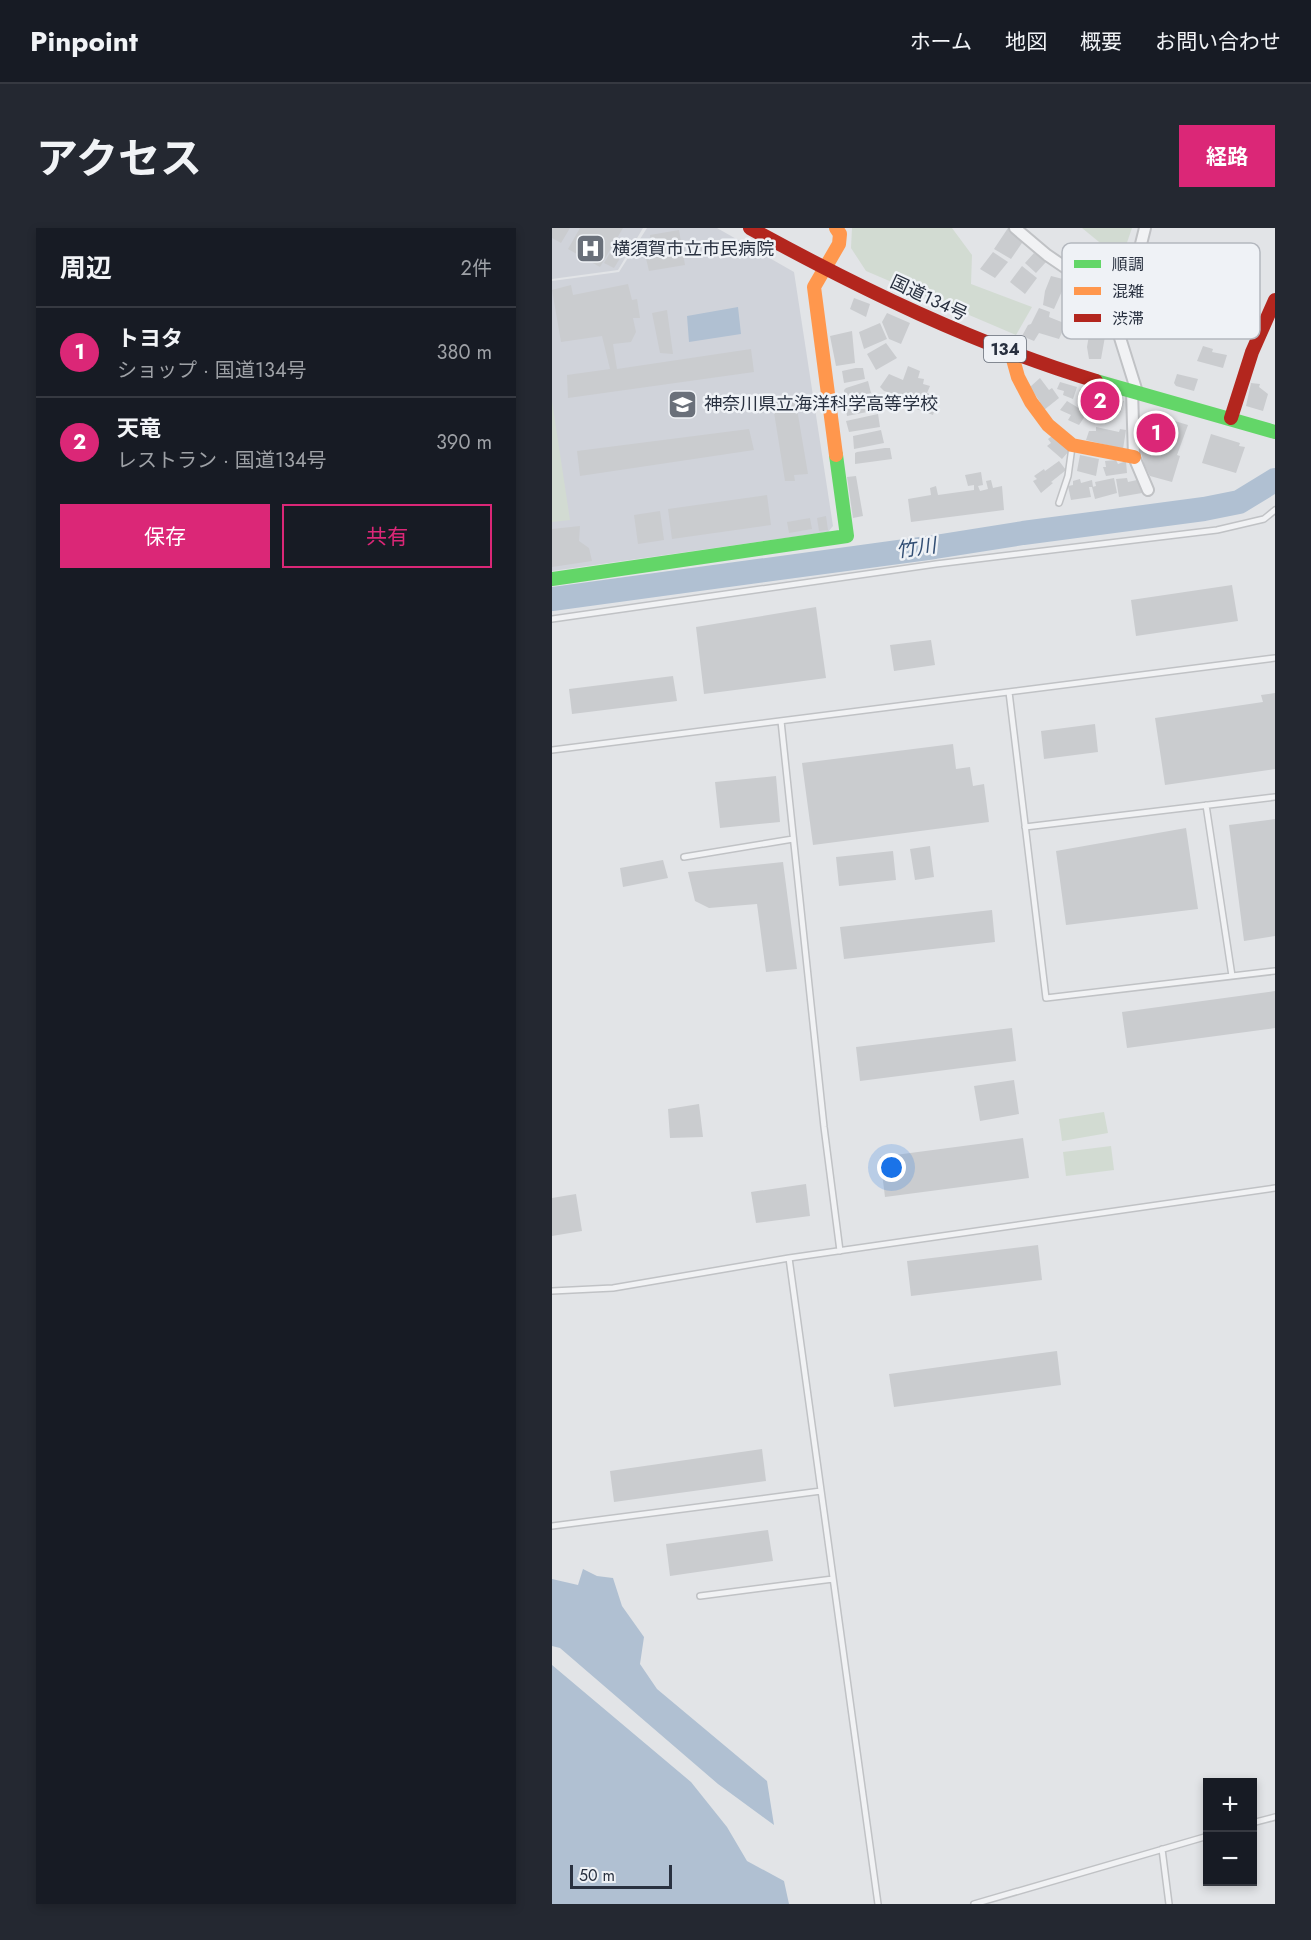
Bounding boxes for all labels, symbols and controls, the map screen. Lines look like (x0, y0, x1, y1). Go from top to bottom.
text: Pinpoint (30, 21, 138, 62)
text: ホーム (910, 27, 972, 57)
text: 地図 (1005, 27, 1047, 57)
text: 概要 (1080, 27, 1122, 57)
text: お問い合わせ (1155, 27, 1281, 57)
button: 経路 (1179, 125, 1275, 187)
text: アクセス (36, 128, 202, 189)
hospital icon: 横須賀市立市民病院 (575, 233, 607, 265)
place label: 横須賀市立市民病院 (612, 236, 774, 262)
legend (1062, 243, 1260, 339)
text: 周辺 (60, 249, 112, 287)
text: 順調 (1112, 253, 1144, 276)
text: 2件 (461, 254, 492, 283)
street label: 国道134号 (886, 269, 972, 327)
text: 混雑 (1112, 280, 1144, 303)
text: 渋滞 (1112, 307, 1144, 330)
text: トヨタ (117, 322, 183, 354)
road number: 134 (984, 336, 1026, 362)
text: 1 (74, 338, 85, 367)
text: 380 m (437, 338, 492, 367)
text: ショップ · 国道134号 (117, 356, 307, 385)
pin: 2 (1080, 378, 1120, 423)
school or university icon: 神奈川県立海洋科学高等学校 (667, 388, 699, 420)
place label: 神奈川県立海洋科学高等学校 (704, 391, 938, 417)
pin: 1 (1136, 410, 1176, 456)
text: 天竜 (117, 412, 161, 444)
text: 2 (73, 428, 86, 457)
text: 390 m (436, 428, 492, 457)
text: レストラン · 国道134号 (117, 446, 327, 475)
button: 保存 (60, 504, 270, 568)
button: 共有 (282, 504, 492, 568)
water label: 竹川 (894, 531, 940, 565)
your location (877, 1153, 906, 1182)
map controls (1203, 1778, 1257, 1886)
button: + (1203, 1778, 1257, 1832)
button: − (1203, 1832, 1257, 1886)
scale bar (570, 1862, 672, 1890)
text: 50 m (579, 1864, 615, 1887)

